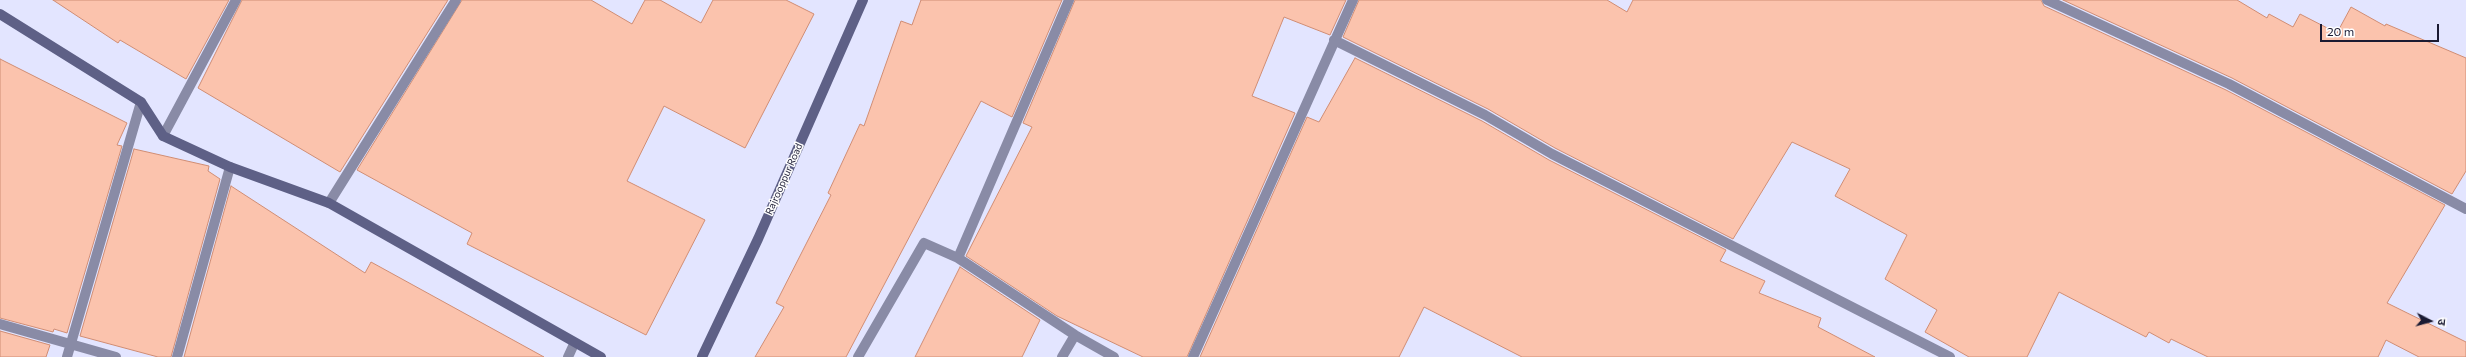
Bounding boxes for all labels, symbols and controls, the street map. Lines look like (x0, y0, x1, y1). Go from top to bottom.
scale bar (2322, 16, 2441, 42)
text: 20 m (2327, 24, 2354, 38)
street label: Rajrooppur Road (763, 141, 805, 217)
north arrow (2410, 301, 2450, 341)
text: उ (2436, 318, 2449, 326)

